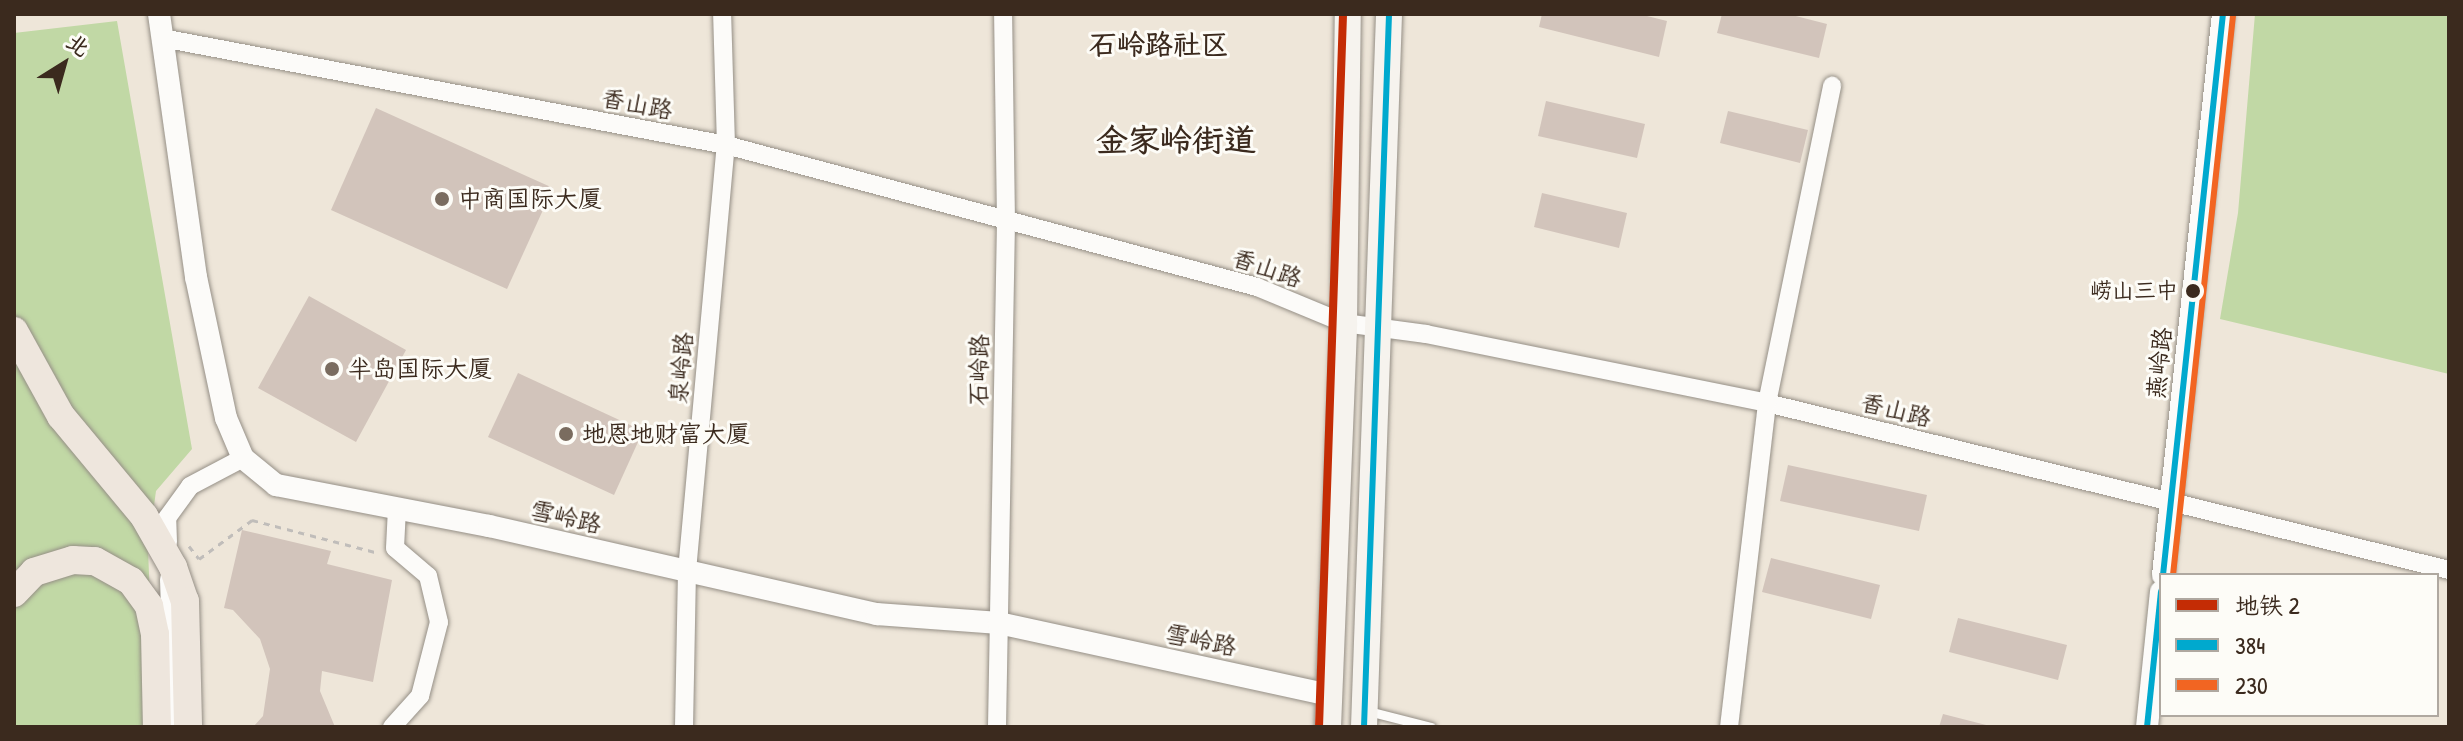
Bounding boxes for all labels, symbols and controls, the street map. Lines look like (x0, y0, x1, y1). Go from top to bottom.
north arrow (24, 24, 104, 104)
text: 北 (61, 26, 96, 63)
district label: 石岭路社区 (1089, 27, 1229, 61)
street label: 香山路 (599, 83, 675, 125)
district label: 金家岭街道 (1096, 121, 1256, 159)
place label: 中商国际大厦 (458, 185, 602, 213)
marker: 中商国际大厦 (433, 190, 451, 208)
street label: 香山路 (1228, 243, 1306, 293)
place label: 崂山三中 (2090, 278, 2178, 304)
marker: 崂山三中 (2185, 283, 2201, 299)
street label: 燕岭路 (2141, 326, 2177, 400)
street label: 泉岭路 (664, 331, 698, 405)
street label: 石岭路 (964, 334, 994, 406)
place label: 半岛国际大厦 (348, 355, 492, 383)
marker: 半岛国际大厦 (323, 360, 341, 378)
street label: 香山路 (1858, 387, 1934, 433)
place label: 地恩地财富大厦 (582, 420, 750, 448)
marker: 地恩地财富大厦 (557, 425, 575, 443)
street label: 雪岭路 (528, 495, 604, 539)
legend (2159, 573, 2439, 717)
text: 地铁 2 (2235, 589, 2300, 621)
street label: 雪岭路 (1163, 618, 1239, 662)
text: 384 (2235, 629, 2265, 661)
text: 230 (2235, 669, 2268, 701)

